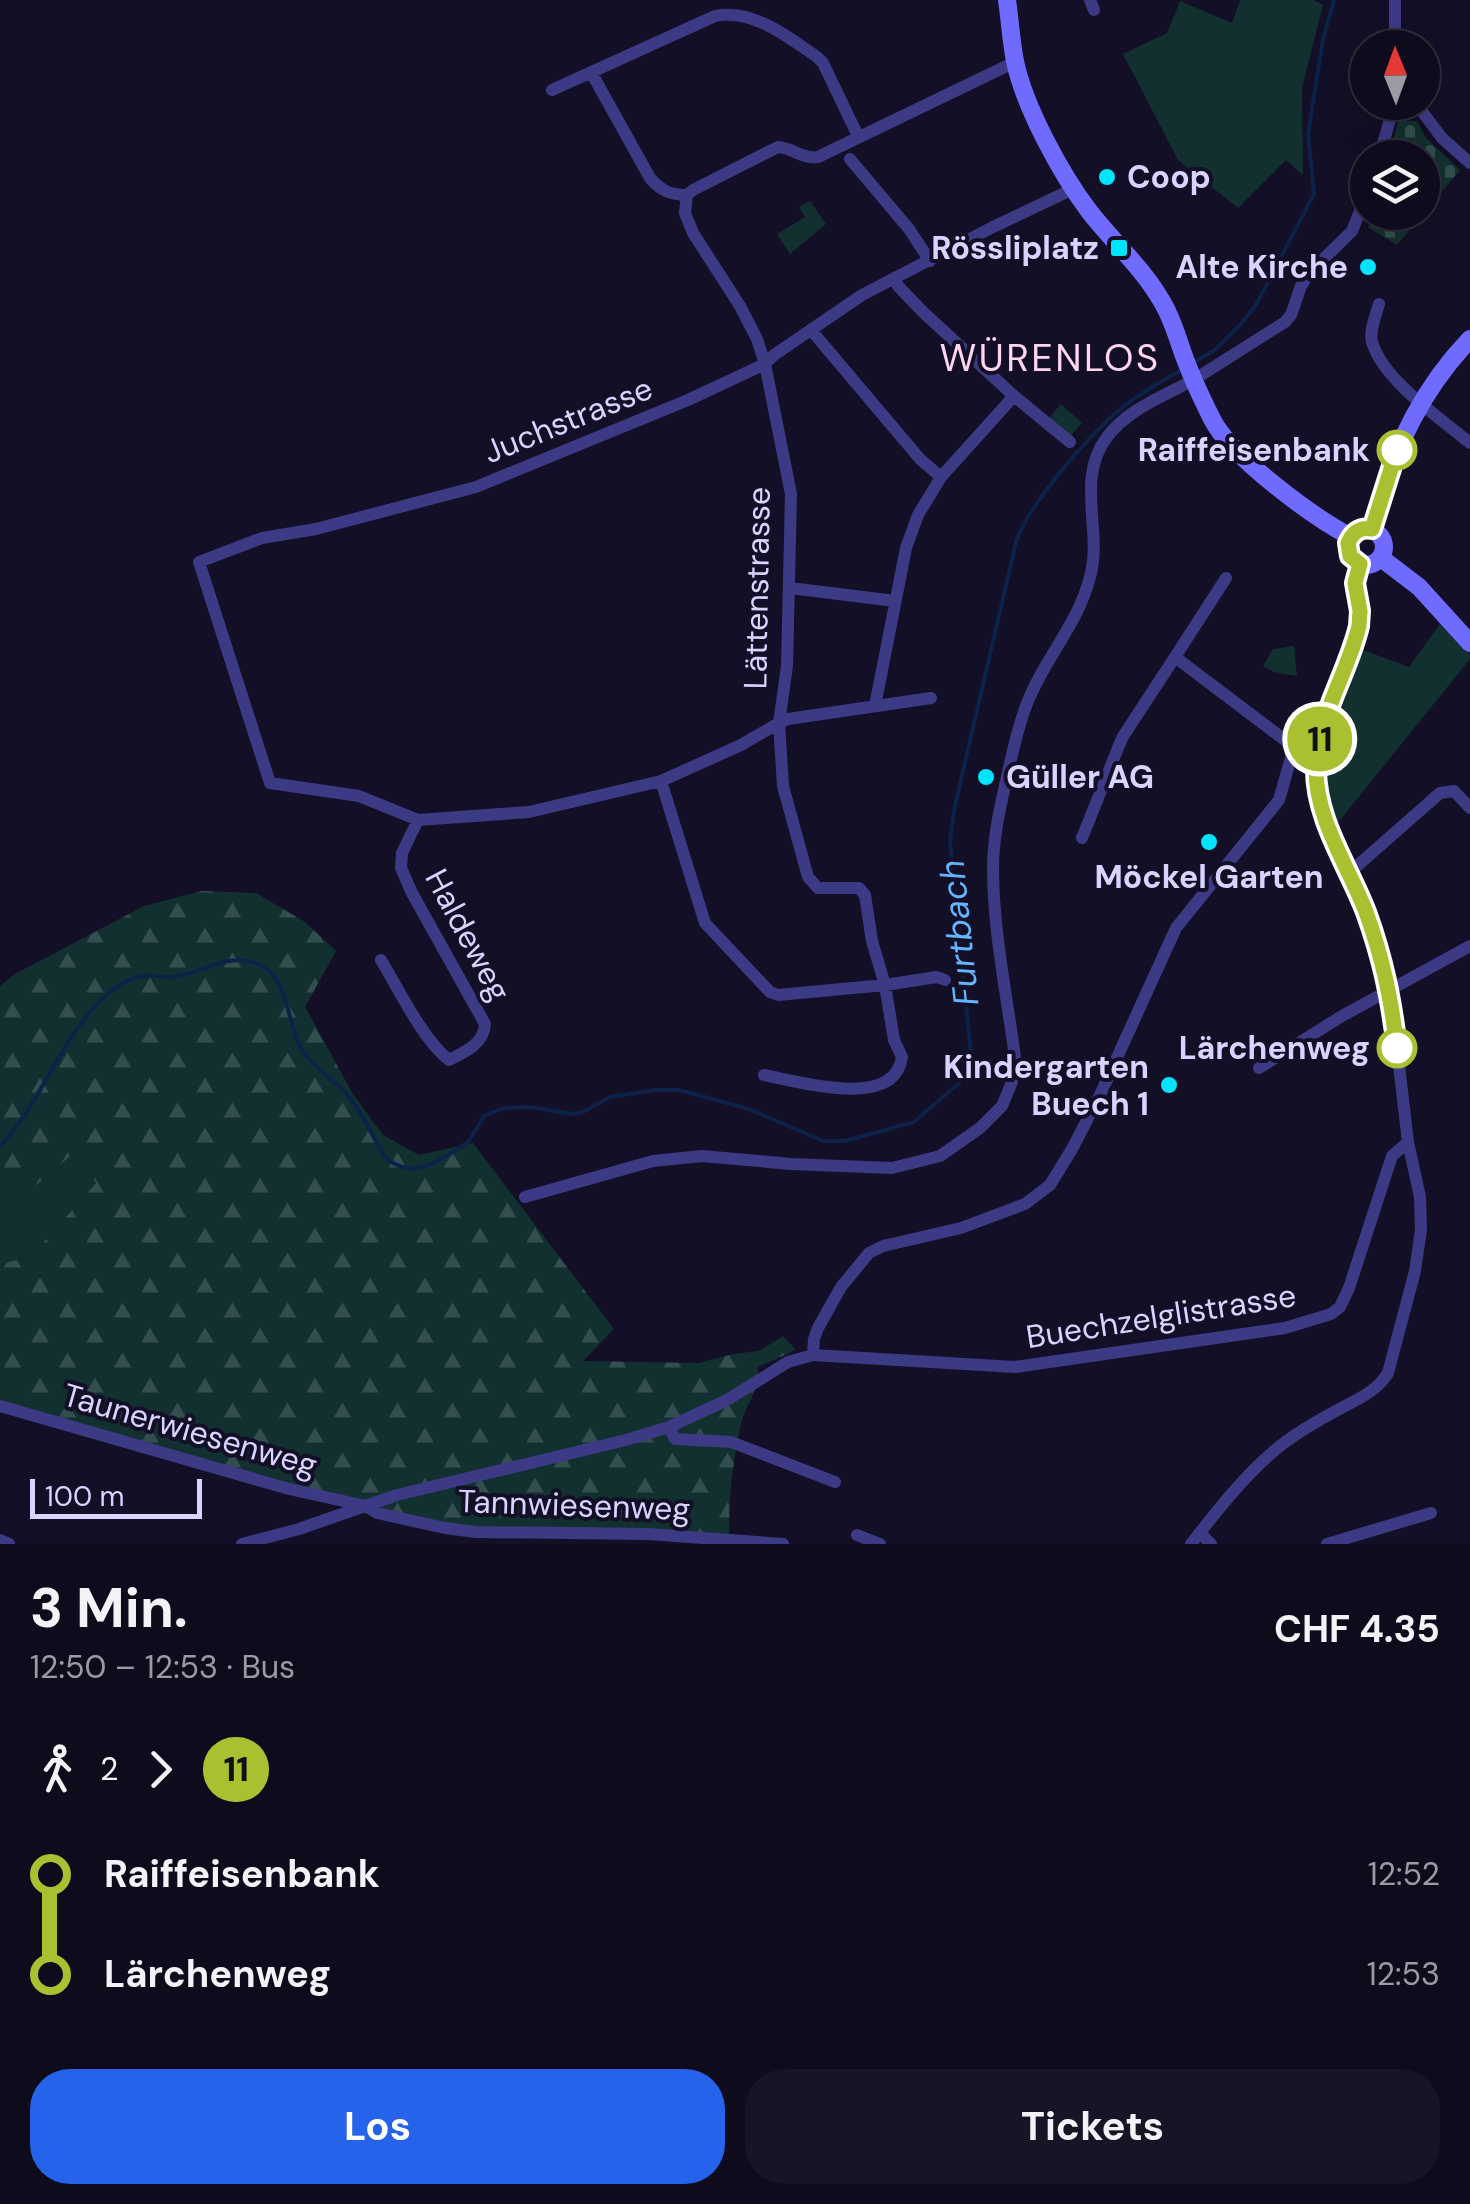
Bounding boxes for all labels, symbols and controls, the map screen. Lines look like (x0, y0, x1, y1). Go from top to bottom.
north arrow (1350, 30, 1440, 120)
map controls (1350, 30, 1440, 230)
button: layers (1350, 140, 1440, 230)
place label: Coop (1127, 156, 1211, 198)
marker: Coop (1096, 166, 1118, 188)
place label: Rössliplatz (931, 227, 1099, 269)
marker: Rössliplatz (1108, 237, 1130, 259)
place label: Alte Kirche (1176, 246, 1348, 288)
marker: Alte Kirche (1357, 256, 1379, 278)
district label: WÜRENLOS (940, 333, 1160, 383)
street label: Juchstrasse (477, 367, 659, 473)
place label: Raiffeisenbank (1138, 429, 1370, 471)
marker: Raiffeisenbank (1378, 431, 1416, 469)
street label: Lättenstrasse (734, 486, 780, 690)
line badge: 11 (1275, 706, 1365, 772)
text: 11 (1307, 716, 1333, 762)
place label: Güller AG (1006, 756, 1154, 798)
marker: Güller AG (975, 766, 997, 788)
marker: Möckel Garten (1198, 831, 1220, 853)
place label: Möckel Garten (1095, 856, 1323, 898)
water label: Furtbach (928, 858, 990, 1008)
street label: Haldeweg (416, 862, 520, 1008)
place label: Lärchenweg (1179, 1027, 1370, 1069)
marker: Lärchenweg (1378, 1029, 1416, 1067)
place label: Kindergarten Buech 1 (943, 1046, 1149, 1125)
marker: Kindergarten Buech 1 (1158, 1074, 1180, 1096)
street label: Buechzelglistrasse (1023, 1274, 1299, 1358)
street label: Taunerwiesenweg (58, 1374, 322, 1486)
scale bar (30, 1474, 202, 1518)
text: 100 m (45, 1478, 124, 1515)
street label: Tannwiesenweg (457, 1480, 691, 1530)
text: 3 Min. (30, 1572, 188, 1644)
text: CHF 4.35 (1274, 1604, 1440, 1654)
text: 12:50 – 12:53 · Bus (30, 1646, 295, 1688)
icon: walk (30, 1742, 85, 1797)
icon: forward (133, 1742, 188, 1797)
text: 11 (223, 1746, 249, 1792)
text: 2 (100, 1748, 118, 1790)
text: Raiffeisenbank (104, 1849, 380, 1899)
text: 12:52 (1368, 1853, 1440, 1895)
text: Lärchenweg (104, 1949, 331, 1999)
text: 12:53 (1367, 1953, 1440, 1995)
button: Los (30, 2069, 725, 2184)
button: Tickets (745, 2069, 1440, 2184)

